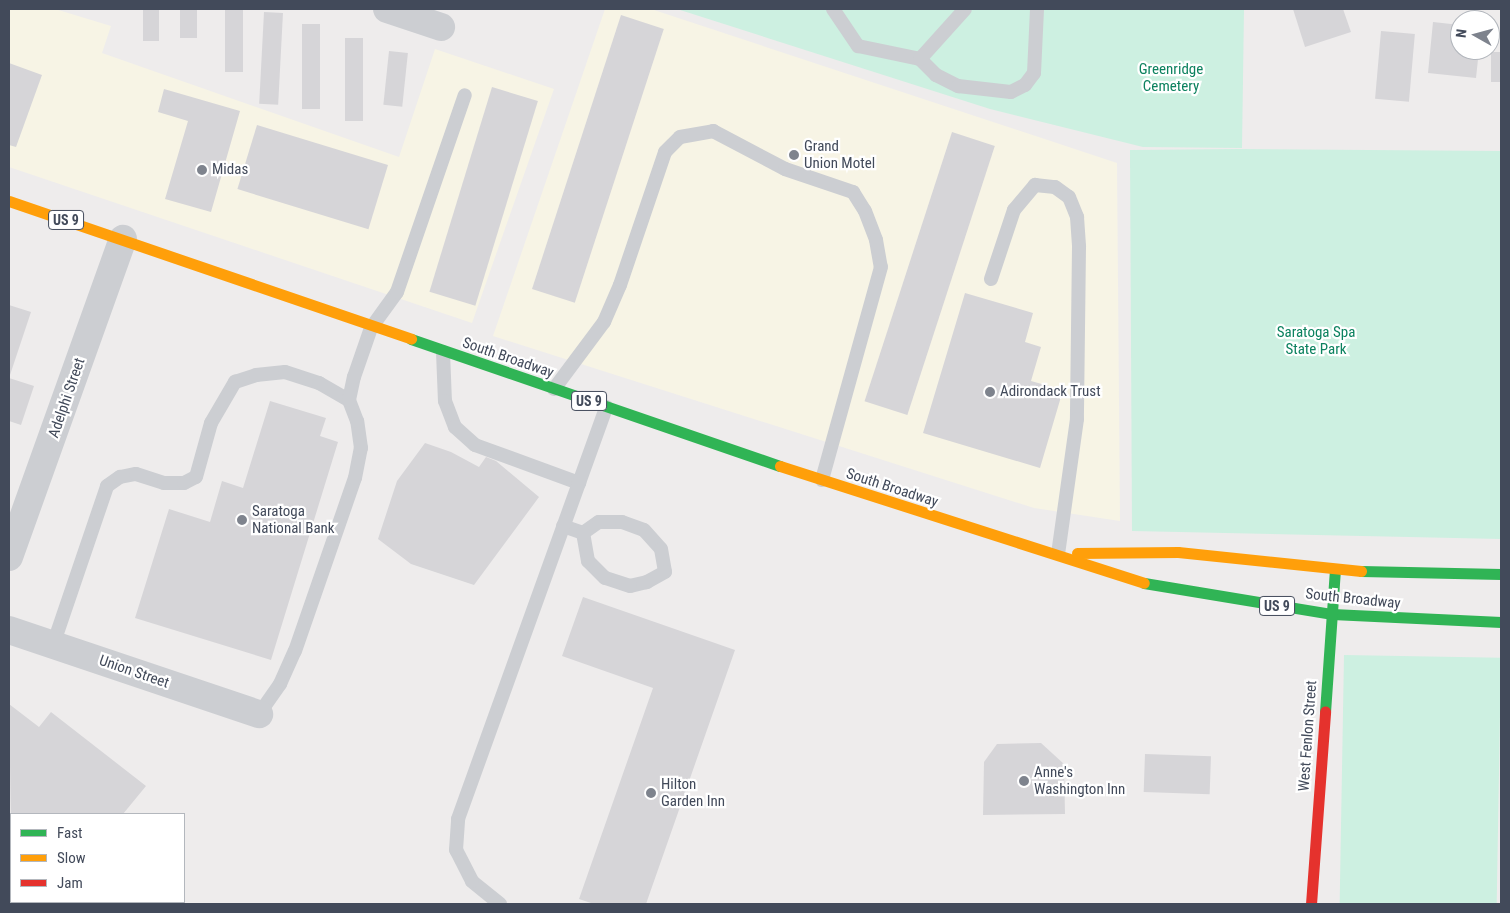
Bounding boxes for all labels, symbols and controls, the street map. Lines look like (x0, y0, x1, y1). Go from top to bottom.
north arrow (1450, 10, 1500, 60)
text: N (1453, 28, 1470, 39)
park label: Greenridge Cemetery (1139, 60, 1203, 95)
place label: Grand Union Motel (804, 137, 875, 172)
marker: Grand Union Motel (788, 149, 800, 161)
place label: Midas (212, 161, 248, 179)
marker: Midas (196, 164, 208, 176)
road number: US 9 (47, 208, 85, 232)
park label: Saratoga Spa State Park (1277, 323, 1355, 358)
street label: South Broadway (460, 334, 556, 382)
street label: Adelphi Street (45, 356, 89, 440)
place label: Adirondack Trust (1000, 383, 1101, 401)
marker: Adirondack Trust (984, 386, 996, 398)
road number: US 9 (570, 390, 608, 412)
street label: South Broadway (844, 465, 940, 511)
place label: Saratoga National Bank (252, 502, 335, 537)
marker: Saratoga National Bank (236, 514, 248, 526)
street label: South Broadway (1305, 585, 1401, 613)
road number: US 9 (1258, 594, 1296, 618)
street label: Union Street (97, 652, 171, 692)
street label: West Fenlon Street (1295, 680, 1321, 792)
place label: Anne's Washington Inn (1034, 763, 1125, 798)
place label: Hilton Garden Inn (661, 775, 725, 810)
marker: Anne's Washington Inn (1018, 775, 1030, 787)
marker: Hilton Garden Inn (645, 787, 657, 799)
legend (10, 813, 185, 903)
text: Fast (57, 824, 82, 842)
text: Slow (57, 849, 86, 867)
text: Jam (57, 874, 83, 892)

